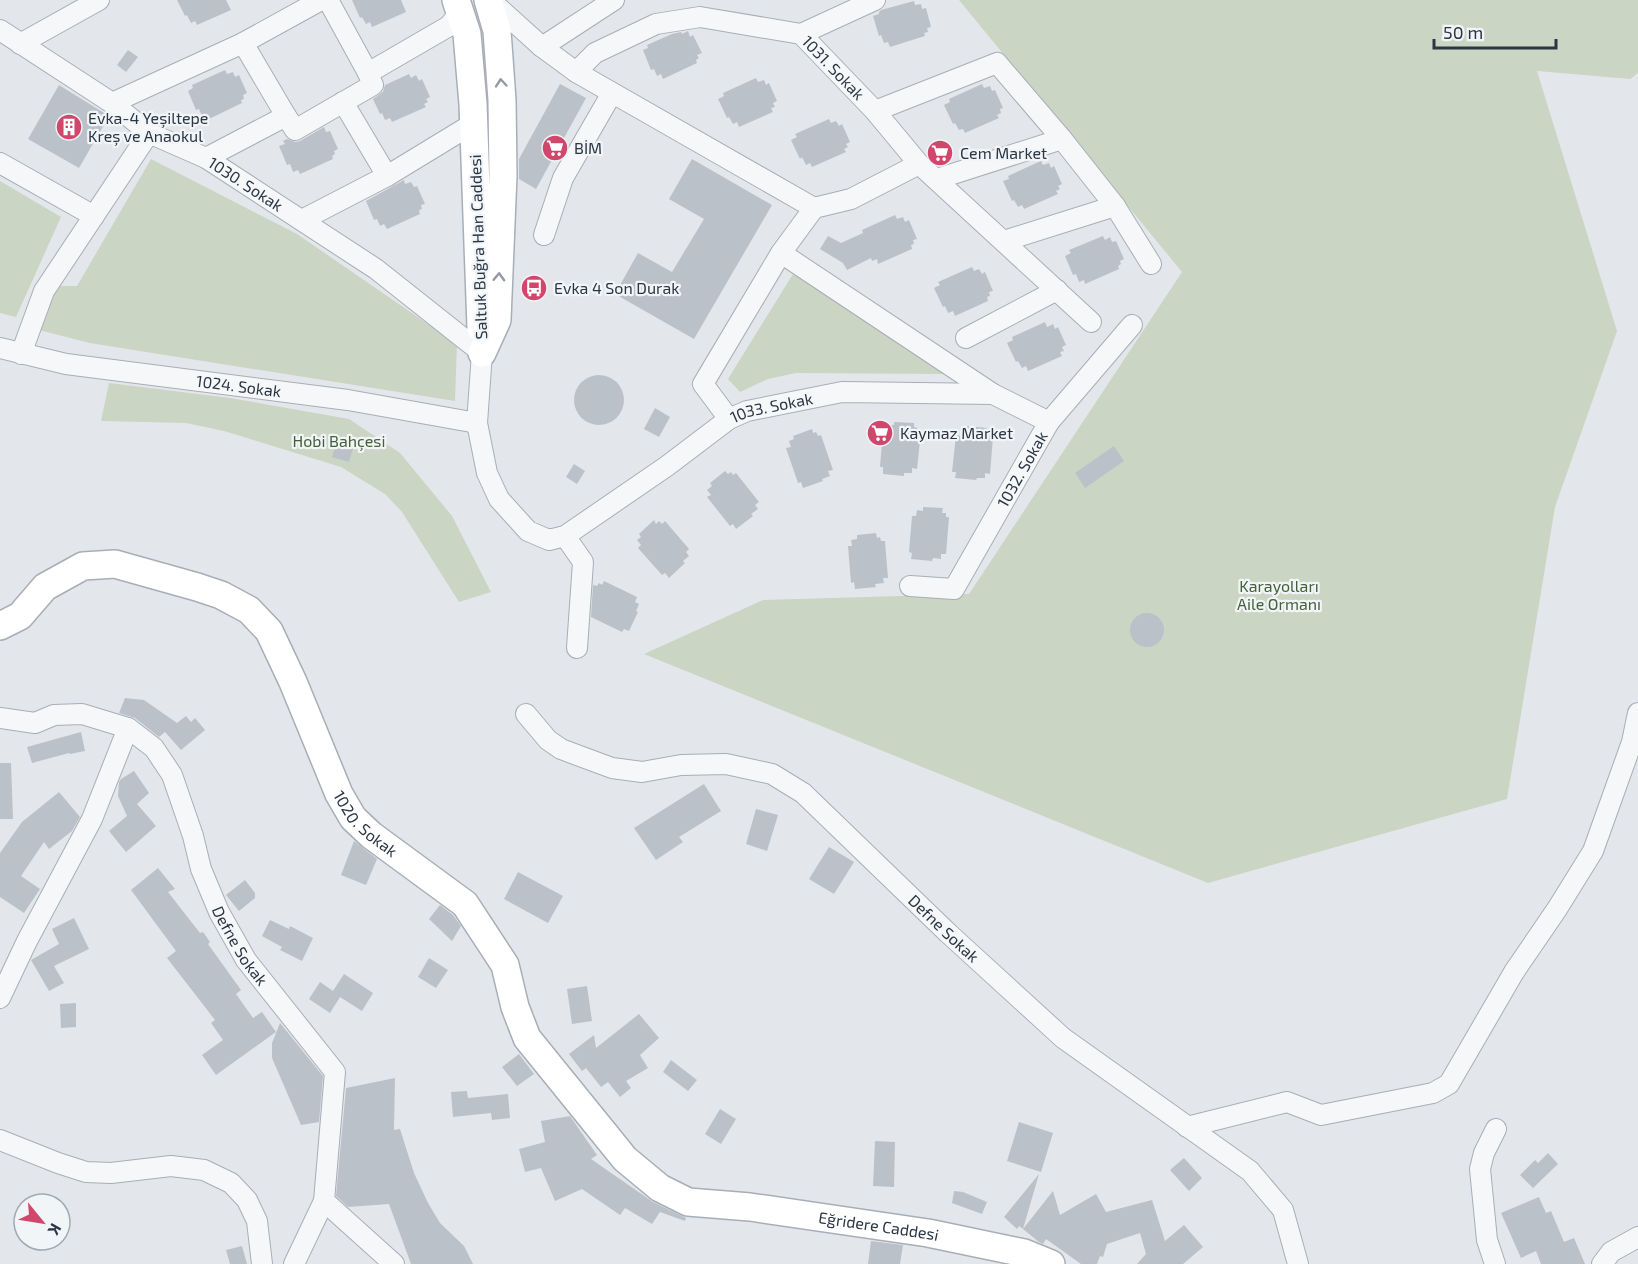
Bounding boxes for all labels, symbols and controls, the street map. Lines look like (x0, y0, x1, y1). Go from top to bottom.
scale bar (1434, 12, 1556, 50)
text: 50 m (1443, 21, 1483, 43)
street label: 1031. Sokak (798, 31, 869, 103)
one-way arrow (495, 78, 508, 87)
place label: Evka-4 Yeşiltepe Kreş ve Anaokul (88, 108, 208, 146)
building icon: Evka-4 Yeşiltepe Kreş ve Anaokul (54, 112, 84, 142)
supermarket icon: BİM (540, 133, 570, 163)
place label: BİM (574, 138, 602, 157)
supermarket icon: Cem Market (925, 138, 955, 168)
place label: Cem Market (960, 143, 1047, 162)
street label: 1030. Sokak (205, 152, 287, 215)
street label: Saltuk Buğra Han Caddesi (465, 154, 490, 340)
one-way arrow (493, 273, 505, 282)
bus stop icon: Evka 4 Son Durak (519, 273, 549, 303)
place label: Evka 4 Son Durak (554, 278, 679, 297)
street label: 1024. Sokak (195, 371, 282, 400)
street label: 1033. Sokak (727, 388, 814, 426)
supermarket icon: Kaymaz Market (865, 418, 895, 448)
place label: Kaymaz Market (900, 423, 1013, 442)
street label: 1032. Sokak (993, 428, 1051, 510)
park label: Hobi Bahçesi (293, 431, 385, 451)
park label: Karayolları Aile Ormanı (1237, 576, 1321, 613)
street label: 1020. Sokak (330, 787, 401, 860)
street label: Defne Sokak (905, 890, 983, 966)
street label: Defne Sokak (209, 903, 272, 989)
north arrow (12, 1192, 72, 1252)
street label: Eğridere Caddesi (817, 1207, 941, 1244)
text: K (44, 1221, 66, 1240)

